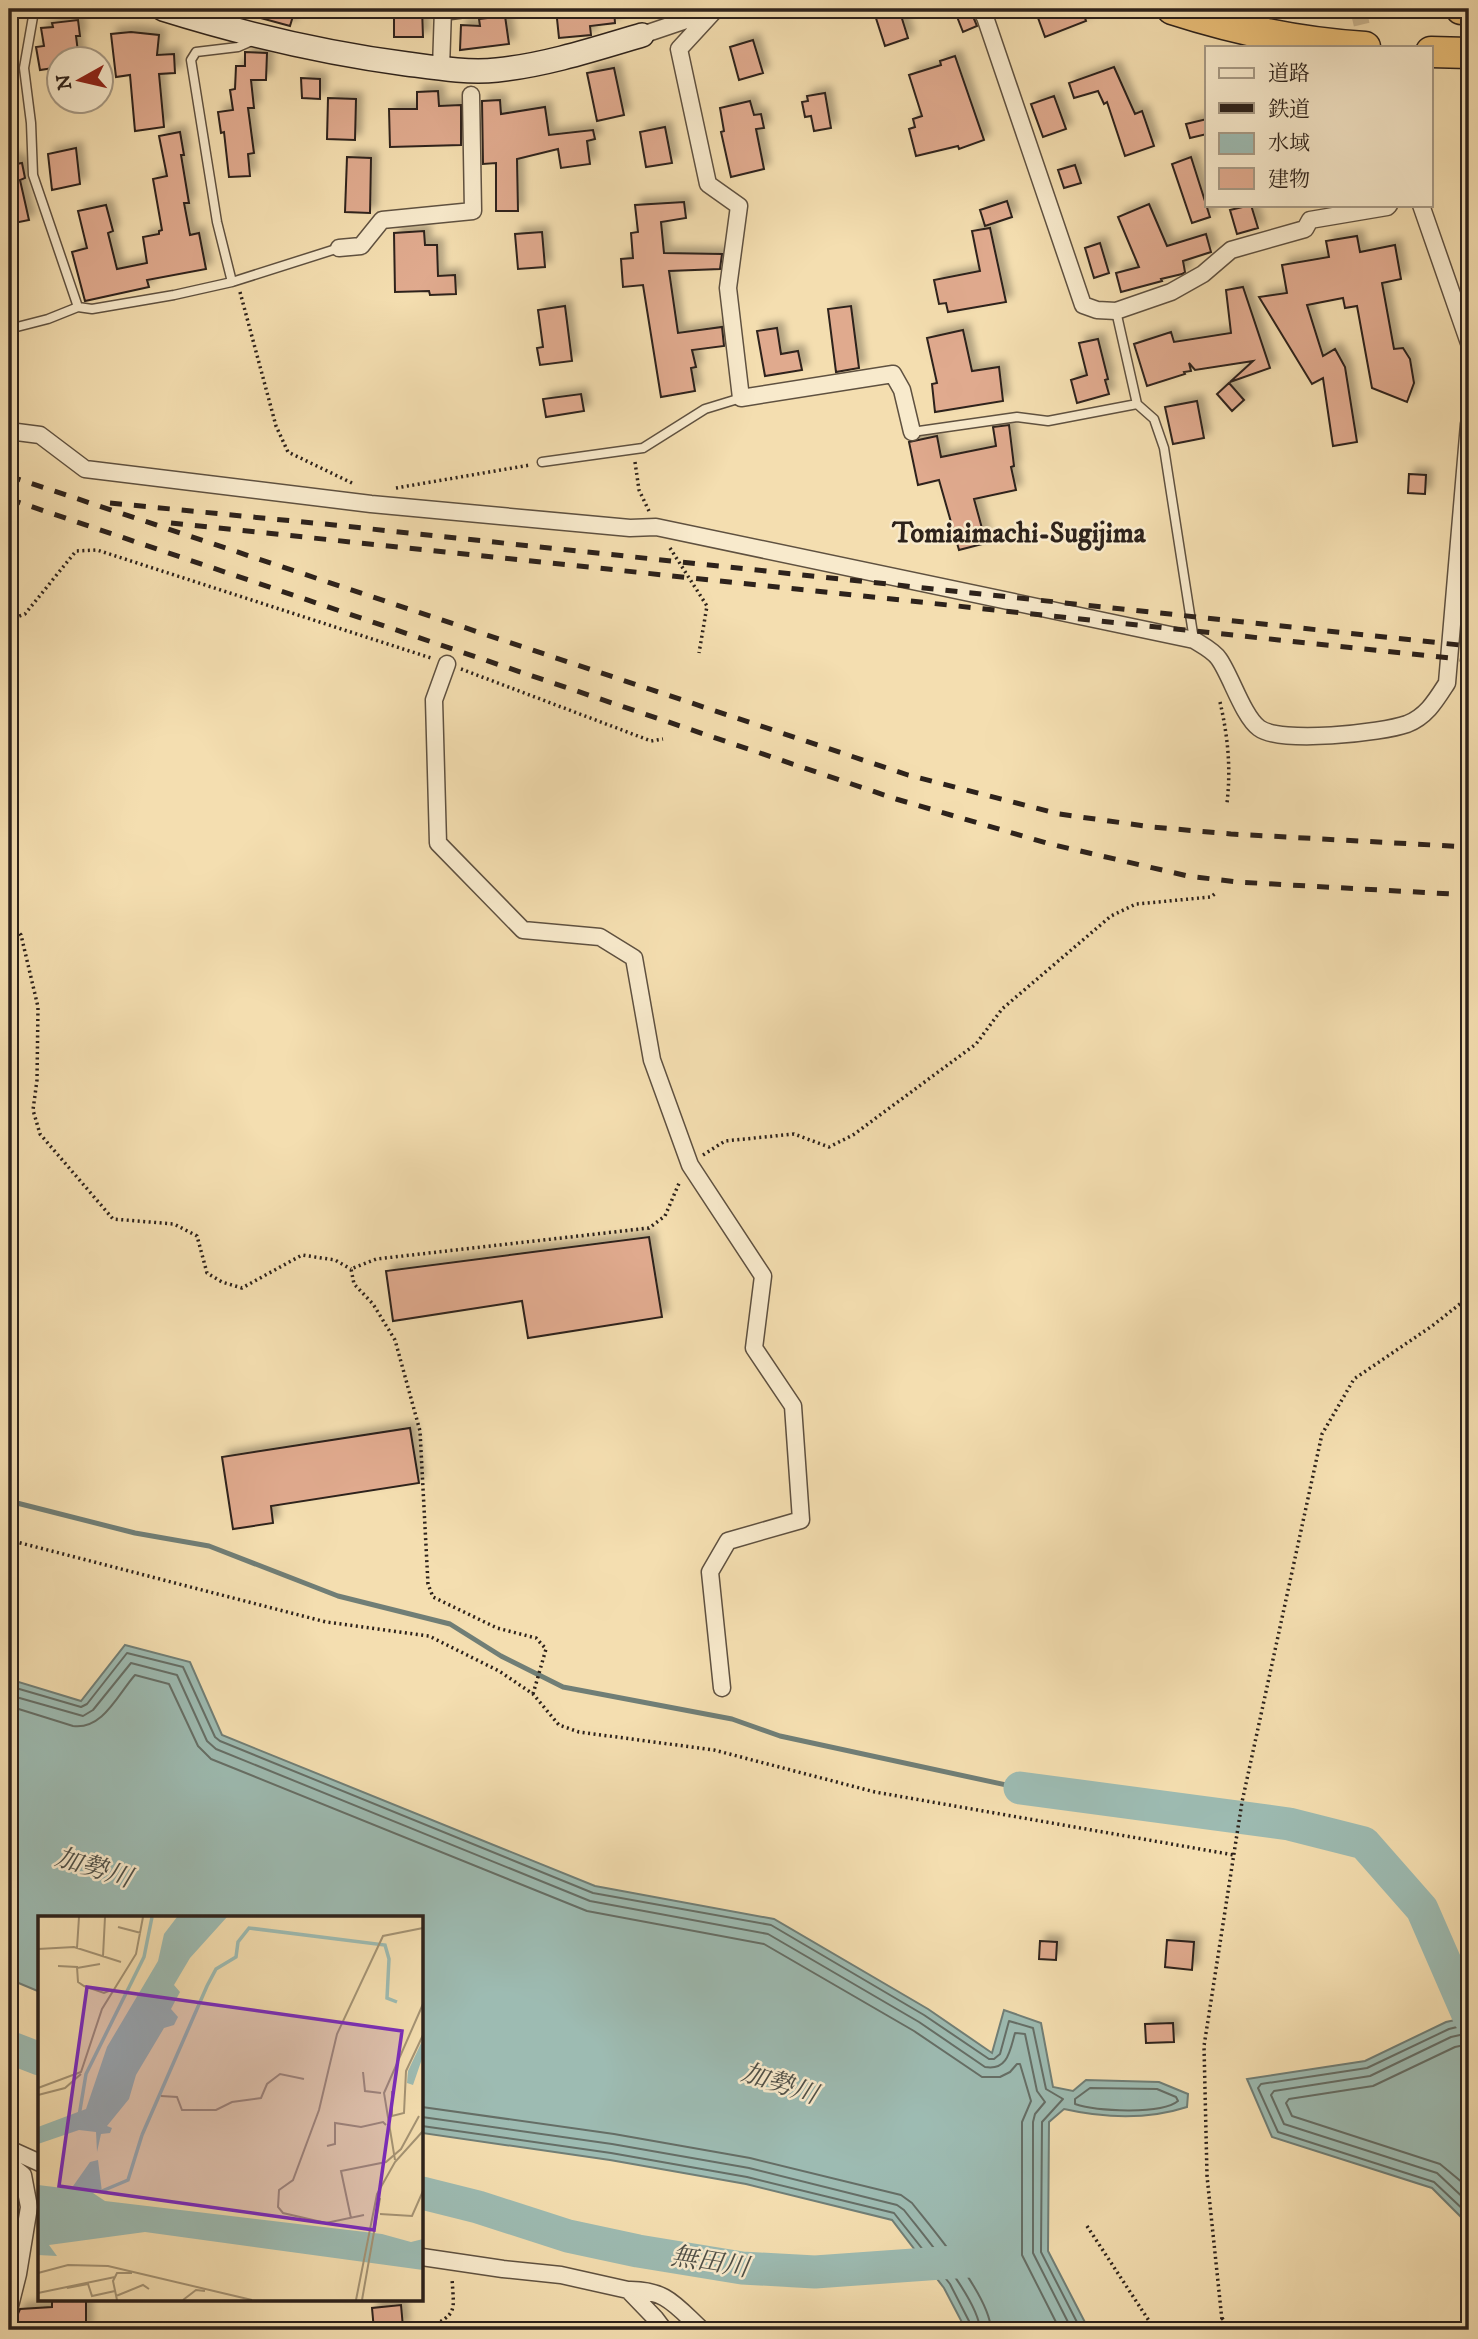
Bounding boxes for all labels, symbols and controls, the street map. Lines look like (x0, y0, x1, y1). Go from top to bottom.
north arrow (46, 46, 116, 116)
legend (1205, 46, 1432, 206)
text: 道路 (1268, 61, 1310, 87)
text: N (52, 72, 77, 91)
text: 鉄道 (1268, 97, 1310, 123)
text: 水域 (1268, 131, 1310, 157)
text: 建物 (1268, 167, 1310, 193)
district label: Tomiaimachi-Sugijima (891, 516, 1147, 551)
water label: 加勢川 (51, 1841, 139, 1896)
inset map (38, 1916, 424, 2300)
water label: 加勢川 (737, 2057, 825, 2113)
water label: 無田川 (669, 2240, 754, 2285)

